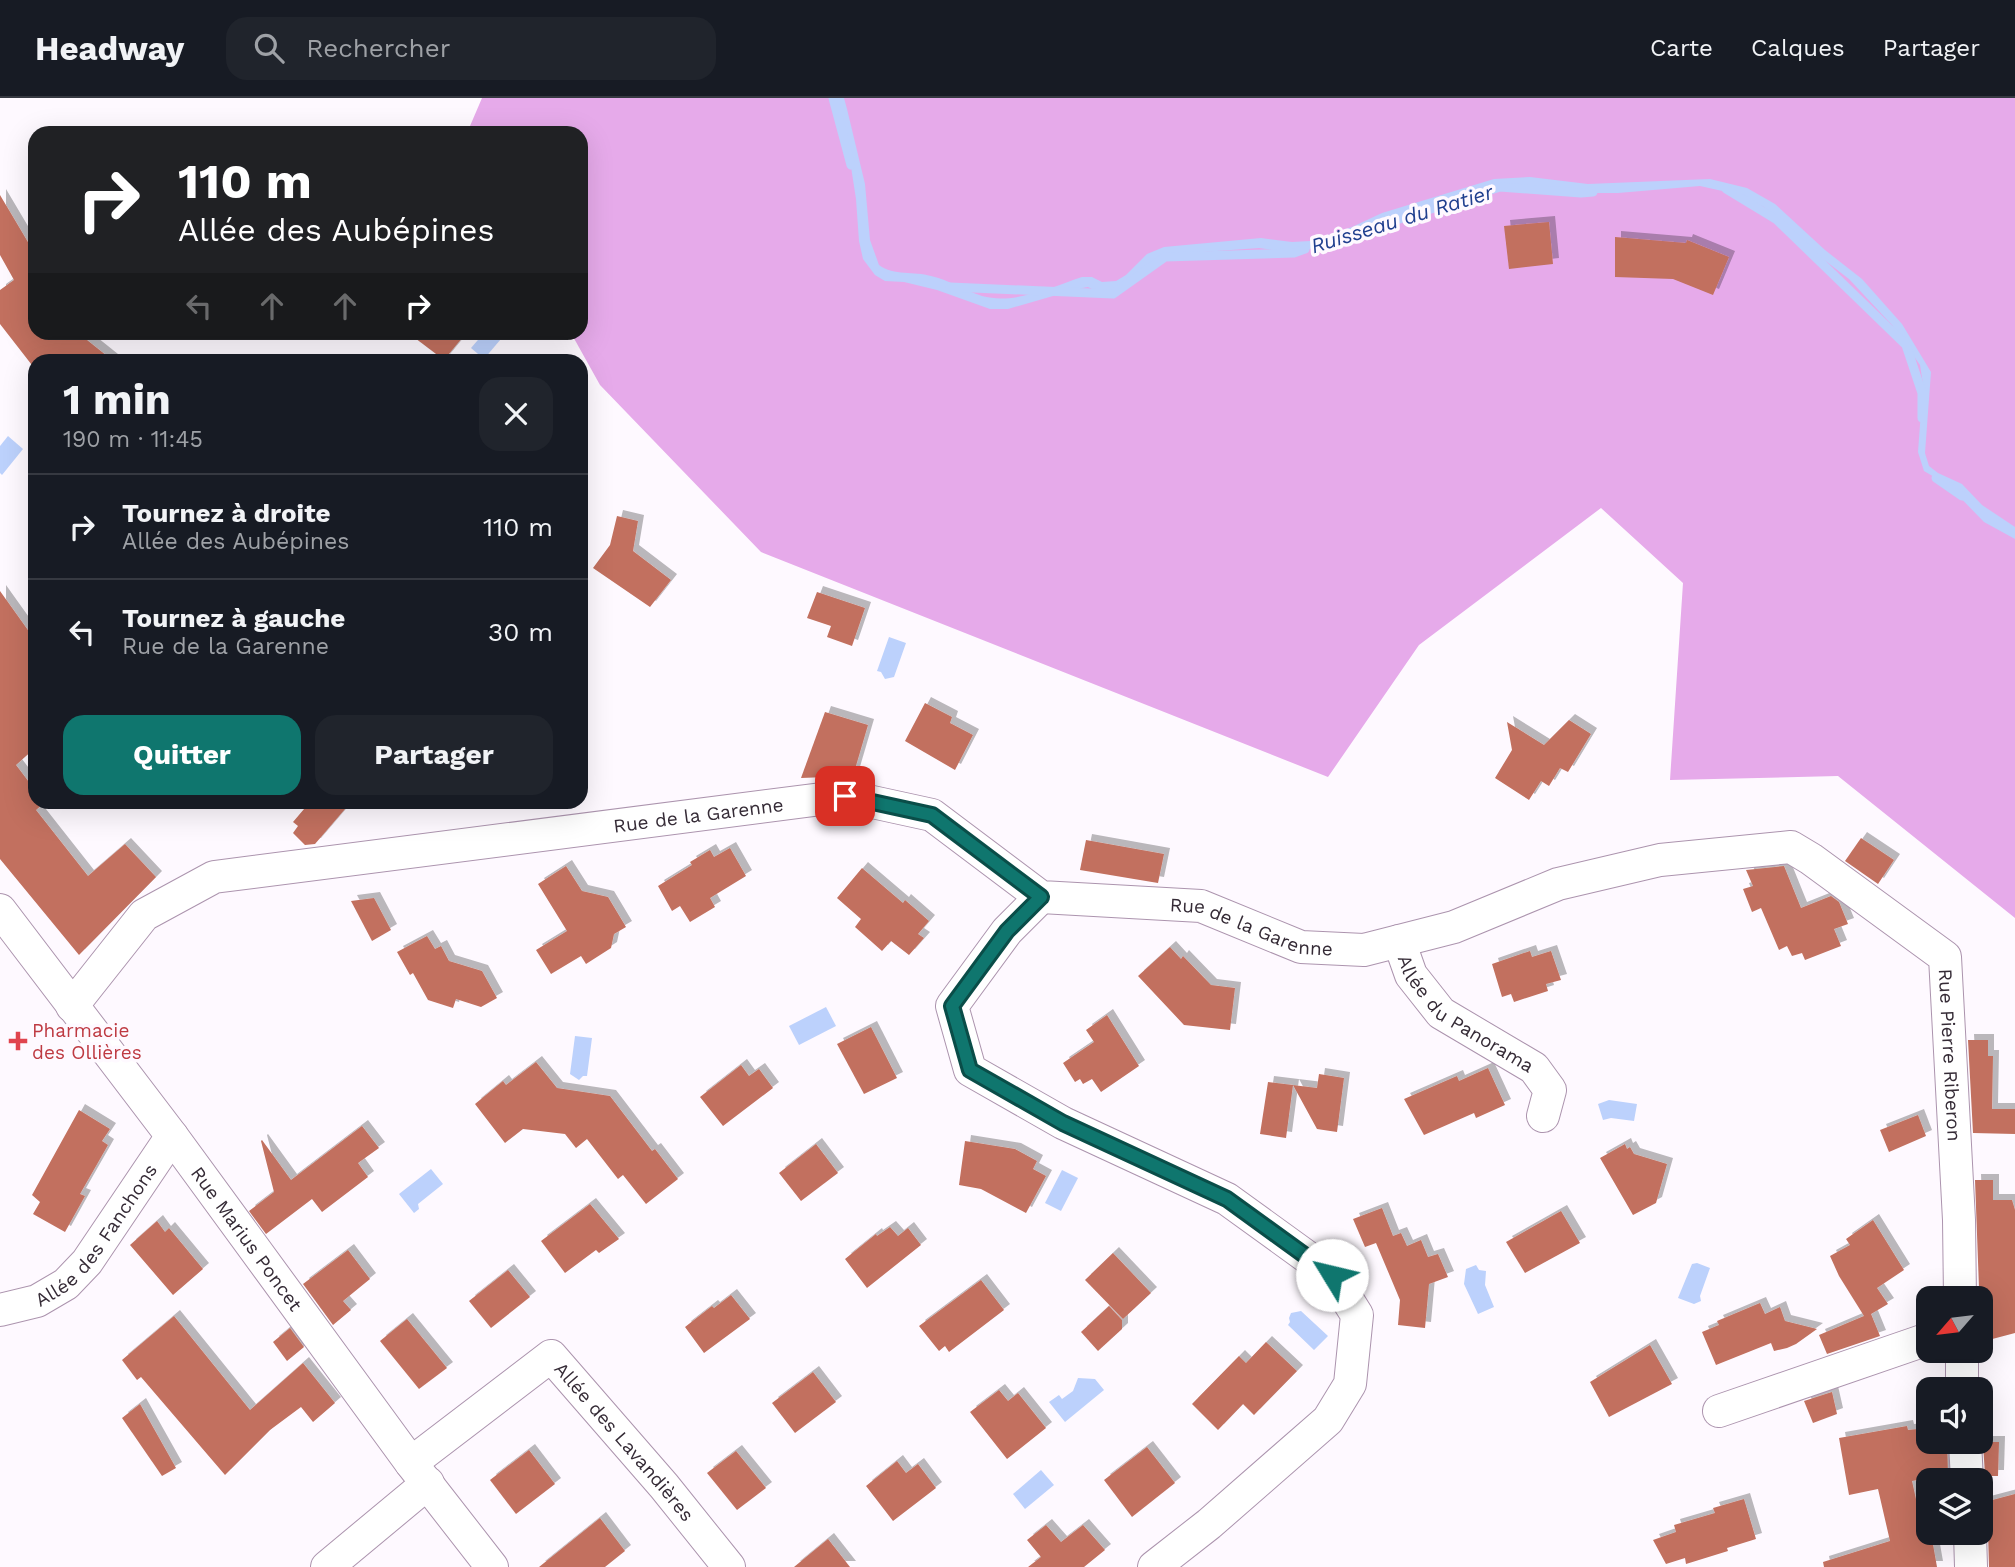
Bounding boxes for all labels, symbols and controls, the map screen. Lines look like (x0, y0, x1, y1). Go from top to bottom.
search box (226, 17, 716, 80)
text: Headway (35, 29, 184, 68)
icon: search (250, 29, 288, 67)
text: Rechercher (306, 33, 450, 63)
text: Carte (1650, 34, 1713, 62)
text: Calques (1751, 34, 1845, 62)
text: Partager (1883, 34, 1980, 62)
text: 110 m (178, 152, 312, 210)
icon: right (63, 154, 154, 245)
water label: Ruisseau du Ratier (1308, 179, 1497, 258)
text: Allée des Aubépines (178, 211, 494, 249)
icon: left (180, 287, 218, 325)
icon: ahead (253, 287, 291, 325)
icon: ahead (326, 287, 364, 325)
icon: right (399, 287, 437, 325)
text: 1 min (63, 375, 171, 424)
button: close (479, 377, 553, 451)
text: 190 m · 11:45 (63, 426, 203, 453)
text: Tournez à droite (122, 498, 331, 528)
icon: right (63, 508, 101, 546)
text: 110 m (483, 512, 553, 542)
text: Allée des Aubépines (122, 528, 349, 555)
text: Tournez à gauche (122, 603, 345, 633)
icon: left (63, 613, 101, 651)
text: 30 m (488, 617, 553, 647)
text: Rue de la Garenne (122, 633, 329, 660)
button: Quitter (63, 715, 301, 795)
button: Partager (315, 715, 553, 795)
pin (815, 766, 875, 826)
icon: arrive (826, 777, 864, 815)
street label: Rue de la Garenne (612, 793, 785, 838)
street label: Rue de la Garenne (1169, 893, 1333, 961)
street label: Allée du Panorama (1393, 952, 1538, 1078)
street label: Rue Pierre Riberon (1934, 968, 1966, 1142)
place label: Pharmacie des Ollières (32, 1019, 142, 1064)
marker: Pharmacie des Ollières (10, 1033, 26, 1049)
street label: Allée des Fanchons (31, 1159, 162, 1312)
street label: Rue Marius Poncet (186, 1162, 307, 1316)
position arrow (1295, 1238, 1369, 1312)
north arrow (1916, 1286, 1993, 1363)
map controls (1916, 1286, 1993, 1545)
street label: Allée des Lavandières (550, 1358, 699, 1526)
button: sound (1916, 1377, 1993, 1454)
button: layers (1916, 1468, 1993, 1545)

